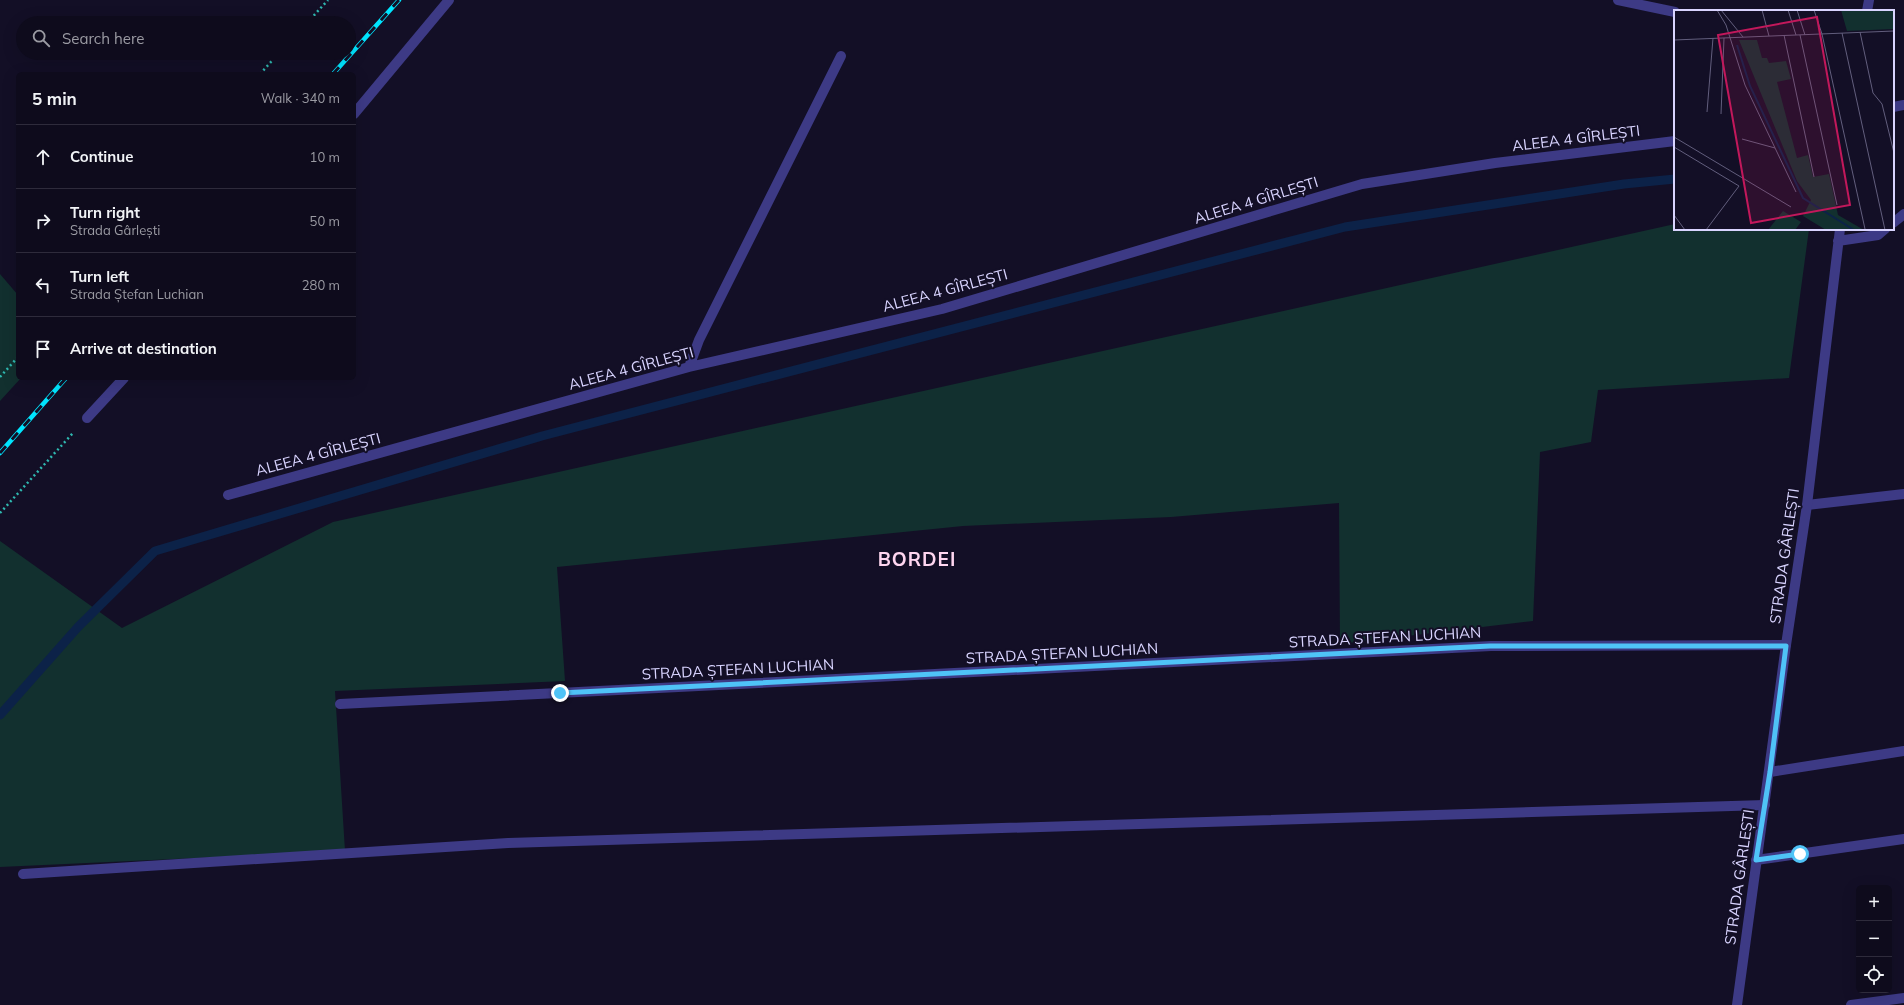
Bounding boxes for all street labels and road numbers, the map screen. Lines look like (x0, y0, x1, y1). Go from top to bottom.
street label: ALEEA 4 GÎRLEȘTI (1511, 121, 1641, 155)
street label: ALEEA 4 GÎRLEȘTI (1192, 172, 1320, 228)
street label: ALEEA 4 GÎRLEȘTI (880, 264, 1010, 316)
street label: ALEEA 4 GÎRLEȘTI (566, 342, 696, 394)
street label: ALEEA 4 GÎRLEȘTI (253, 428, 383, 480)
street label: STRADA GÂRLEȘTI (1765, 487, 1803, 625)
street label: STRADA ȘTEFAN LUCHIAN (1288, 622, 1482, 652)
street label: STRADA ȘTEFAN LUCHIAN (965, 638, 1159, 668)
street label: STRADA ȘTEFAN LUCHIAN (641, 654, 835, 684)
street label: STRADA GÂRLEȘTI (1720, 808, 1758, 946)

